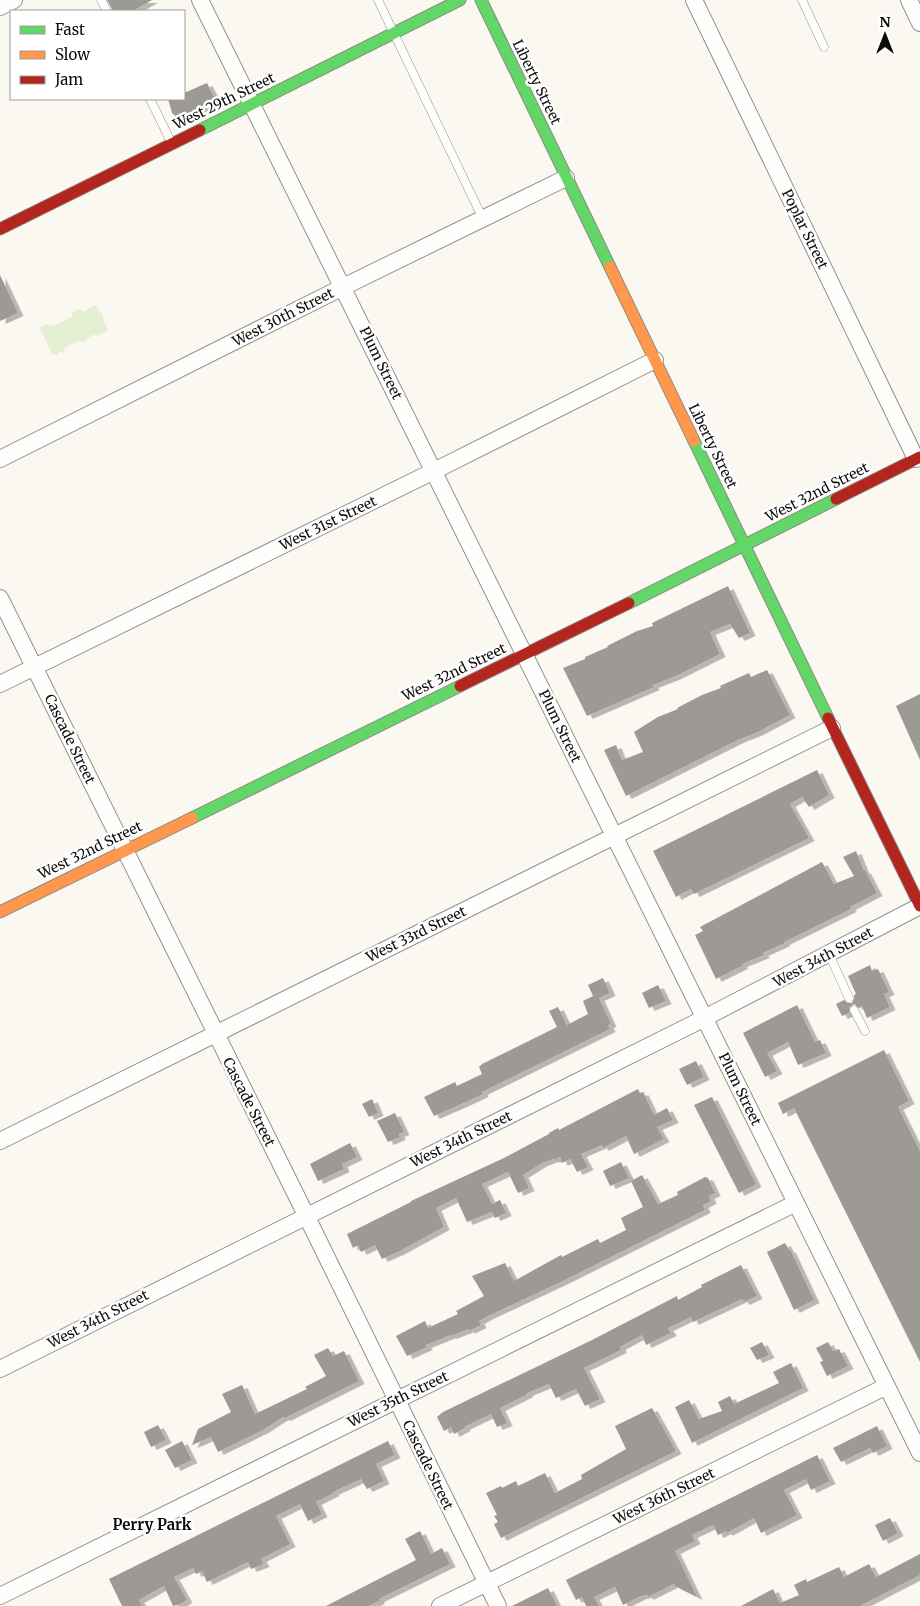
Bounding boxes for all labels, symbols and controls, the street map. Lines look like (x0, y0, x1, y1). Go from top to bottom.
legend (10, 10, 185, 100)
north arrow (860, 10, 910, 60)
text: N (879, 13, 891, 31)
text: Fast (55, 20, 85, 39)
street label: Liberty Street (509, 37, 566, 128)
text: Slow (55, 45, 90, 64)
street label: West 29th Street (169, 68, 278, 134)
text: Jam (54, 70, 83, 89)
street label: Poplar Street (778, 186, 832, 272)
street label: West 30th Street (228, 283, 337, 351)
street label: Plum Street (356, 324, 407, 403)
street label: Liberty Street (685, 401, 742, 492)
street label: West 32nd Street (762, 458, 872, 526)
street label: West 31st Street (276, 491, 380, 555)
street label: West 32nd Street (398, 639, 509, 705)
street label: Plum Street (535, 687, 586, 766)
street label: Cascade Street (41, 691, 100, 787)
street label: West 32nd Street (34, 817, 145, 883)
street label: West 33rd Street (362, 902, 469, 966)
street label: West 34th Street (769, 923, 877, 991)
street label: Plum Street (715, 1050, 766, 1129)
street label: Cascade Street (219, 1054, 279, 1150)
street label: West 34th Street (406, 1106, 515, 1172)
street label: West 34th Street (44, 1286, 152, 1353)
street label: West 35th Street (344, 1367, 452, 1431)
street label: Cascade Street (399, 1417, 458, 1513)
street label: West 36th Street (609, 1463, 718, 1529)
district label: Perry Park (113, 1515, 192, 1534)

